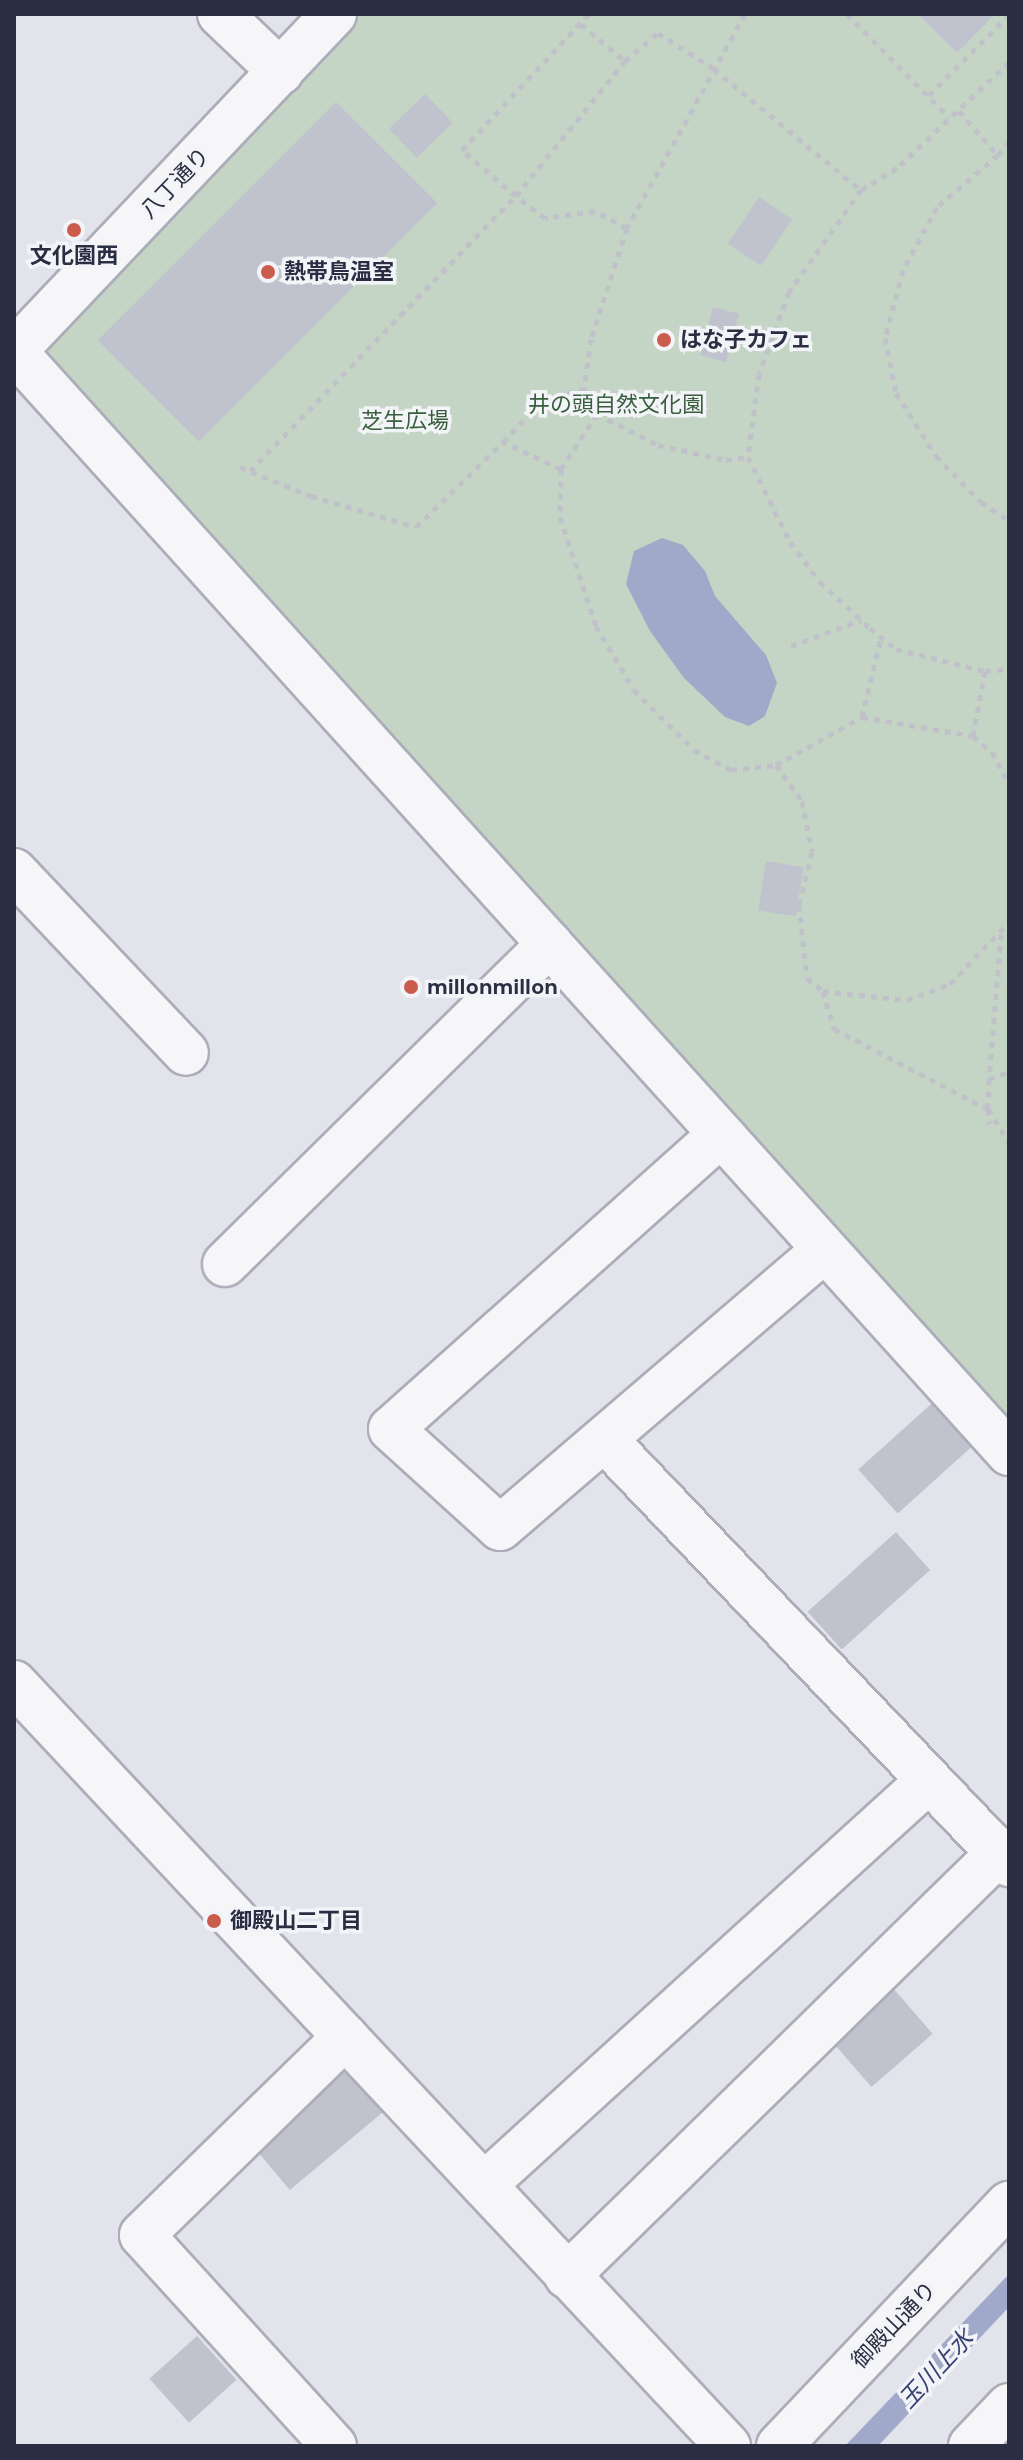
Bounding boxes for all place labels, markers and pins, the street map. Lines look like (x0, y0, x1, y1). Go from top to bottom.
marker: 文化園西 (65, 221, 83, 239)
place label: 文化園西 (30, 243, 118, 269)
place label: 熱帯鳥温室 (284, 259, 394, 285)
marker: 熱帯鳥温室 (259, 263, 277, 281)
place label: はな子カフェ (680, 327, 812, 353)
marker: はな子カフェ (655, 331, 673, 349)
place label: millonmillon (427, 974, 558, 1000)
marker: millonmillon (402, 978, 420, 996)
place label: 御殿山二丁目 (230, 1908, 362, 1934)
marker: 御殿山二丁目 (205, 1912, 223, 1930)

